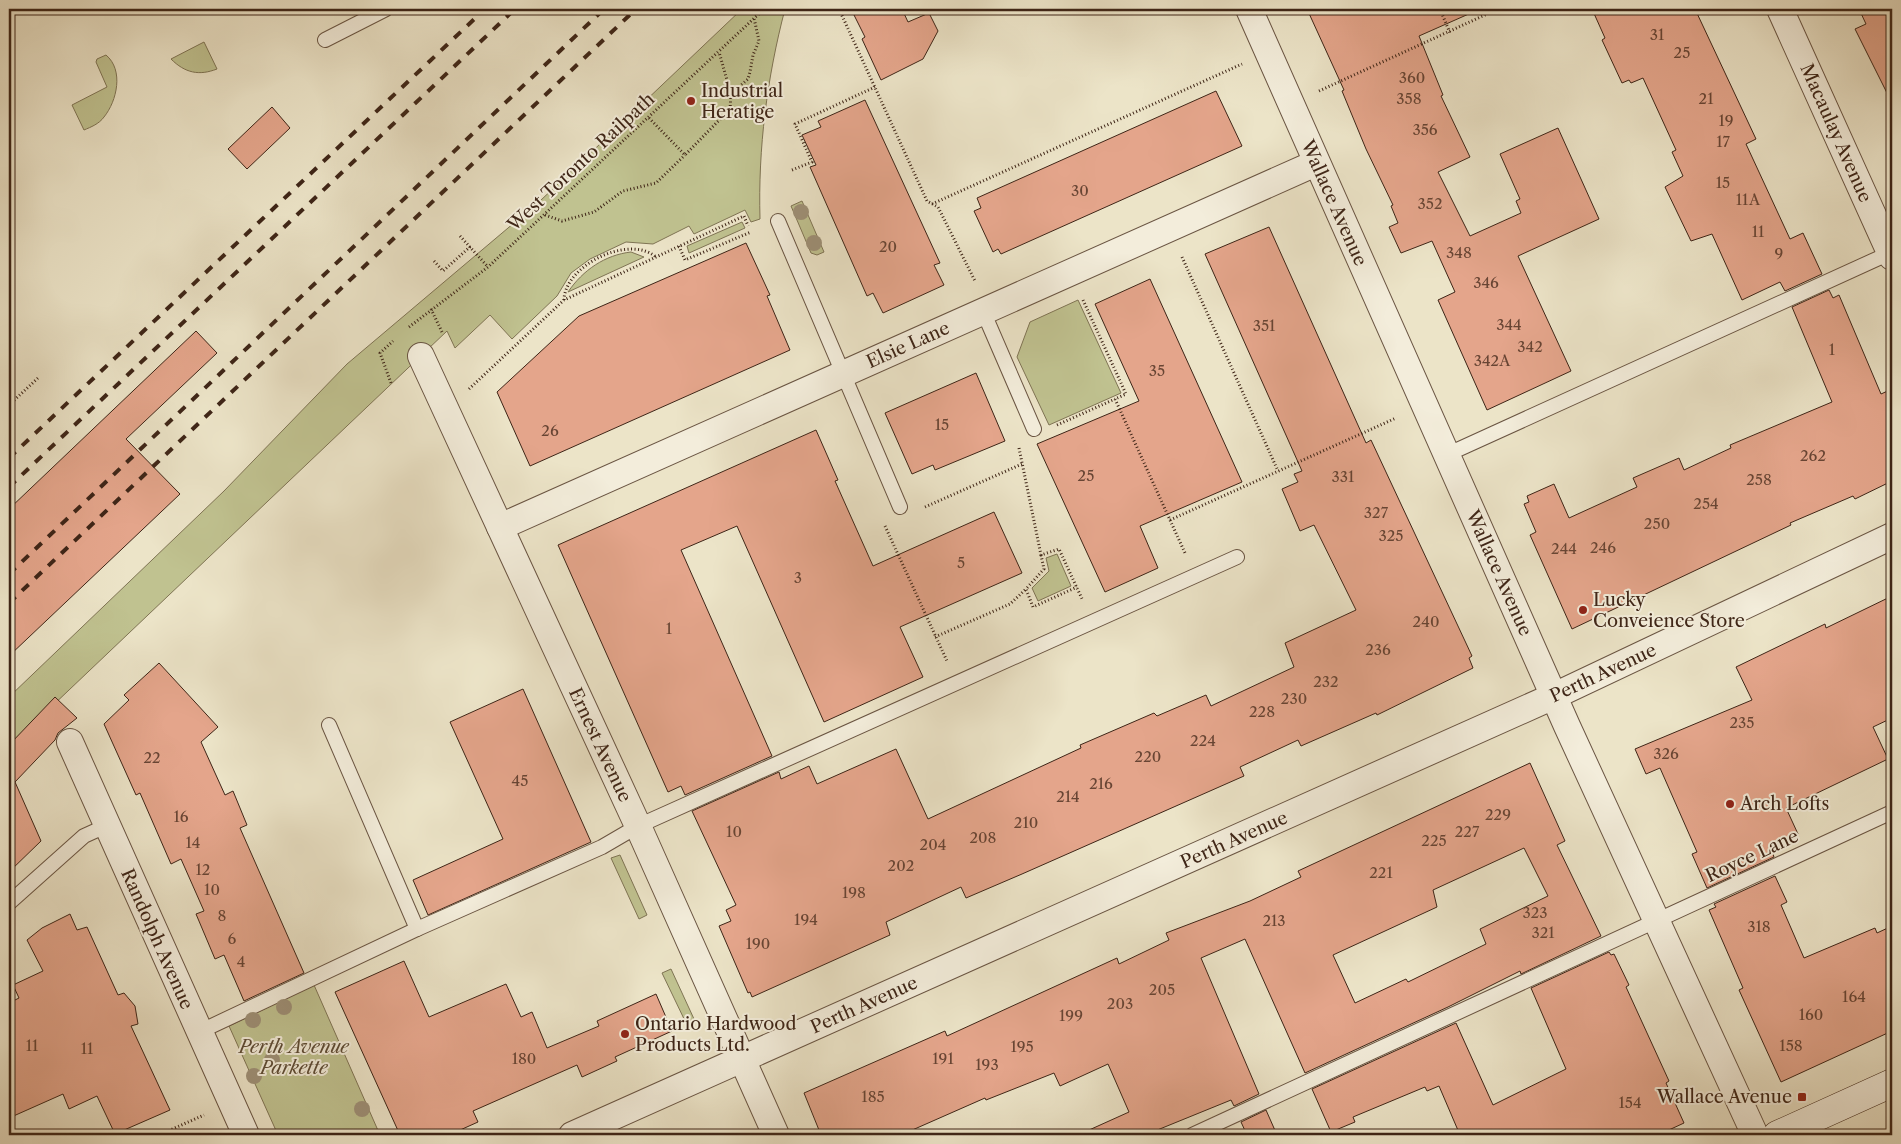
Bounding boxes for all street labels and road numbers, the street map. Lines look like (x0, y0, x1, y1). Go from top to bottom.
street label: Macaulay Avenue (1796, 60, 1876, 206)
street label: West Toronto Railpath (502, 88, 659, 237)
street label: Wallace Avenue (1296, 136, 1372, 269)
street label: Elsie Lane (863, 317, 953, 373)
street label: Wallace Avenue (1461, 506, 1537, 639)
street label: Perth Avenue (1546, 639, 1660, 707)
street label: Ernest Avenue (564, 684, 636, 806)
street label: Perth Avenue (1177, 807, 1291, 873)
street label: Royce Lane (1702, 825, 1802, 887)
street label: Randolph Avenue (116, 865, 198, 1013)
street label: Perth Avenue (807, 972, 921, 1038)

